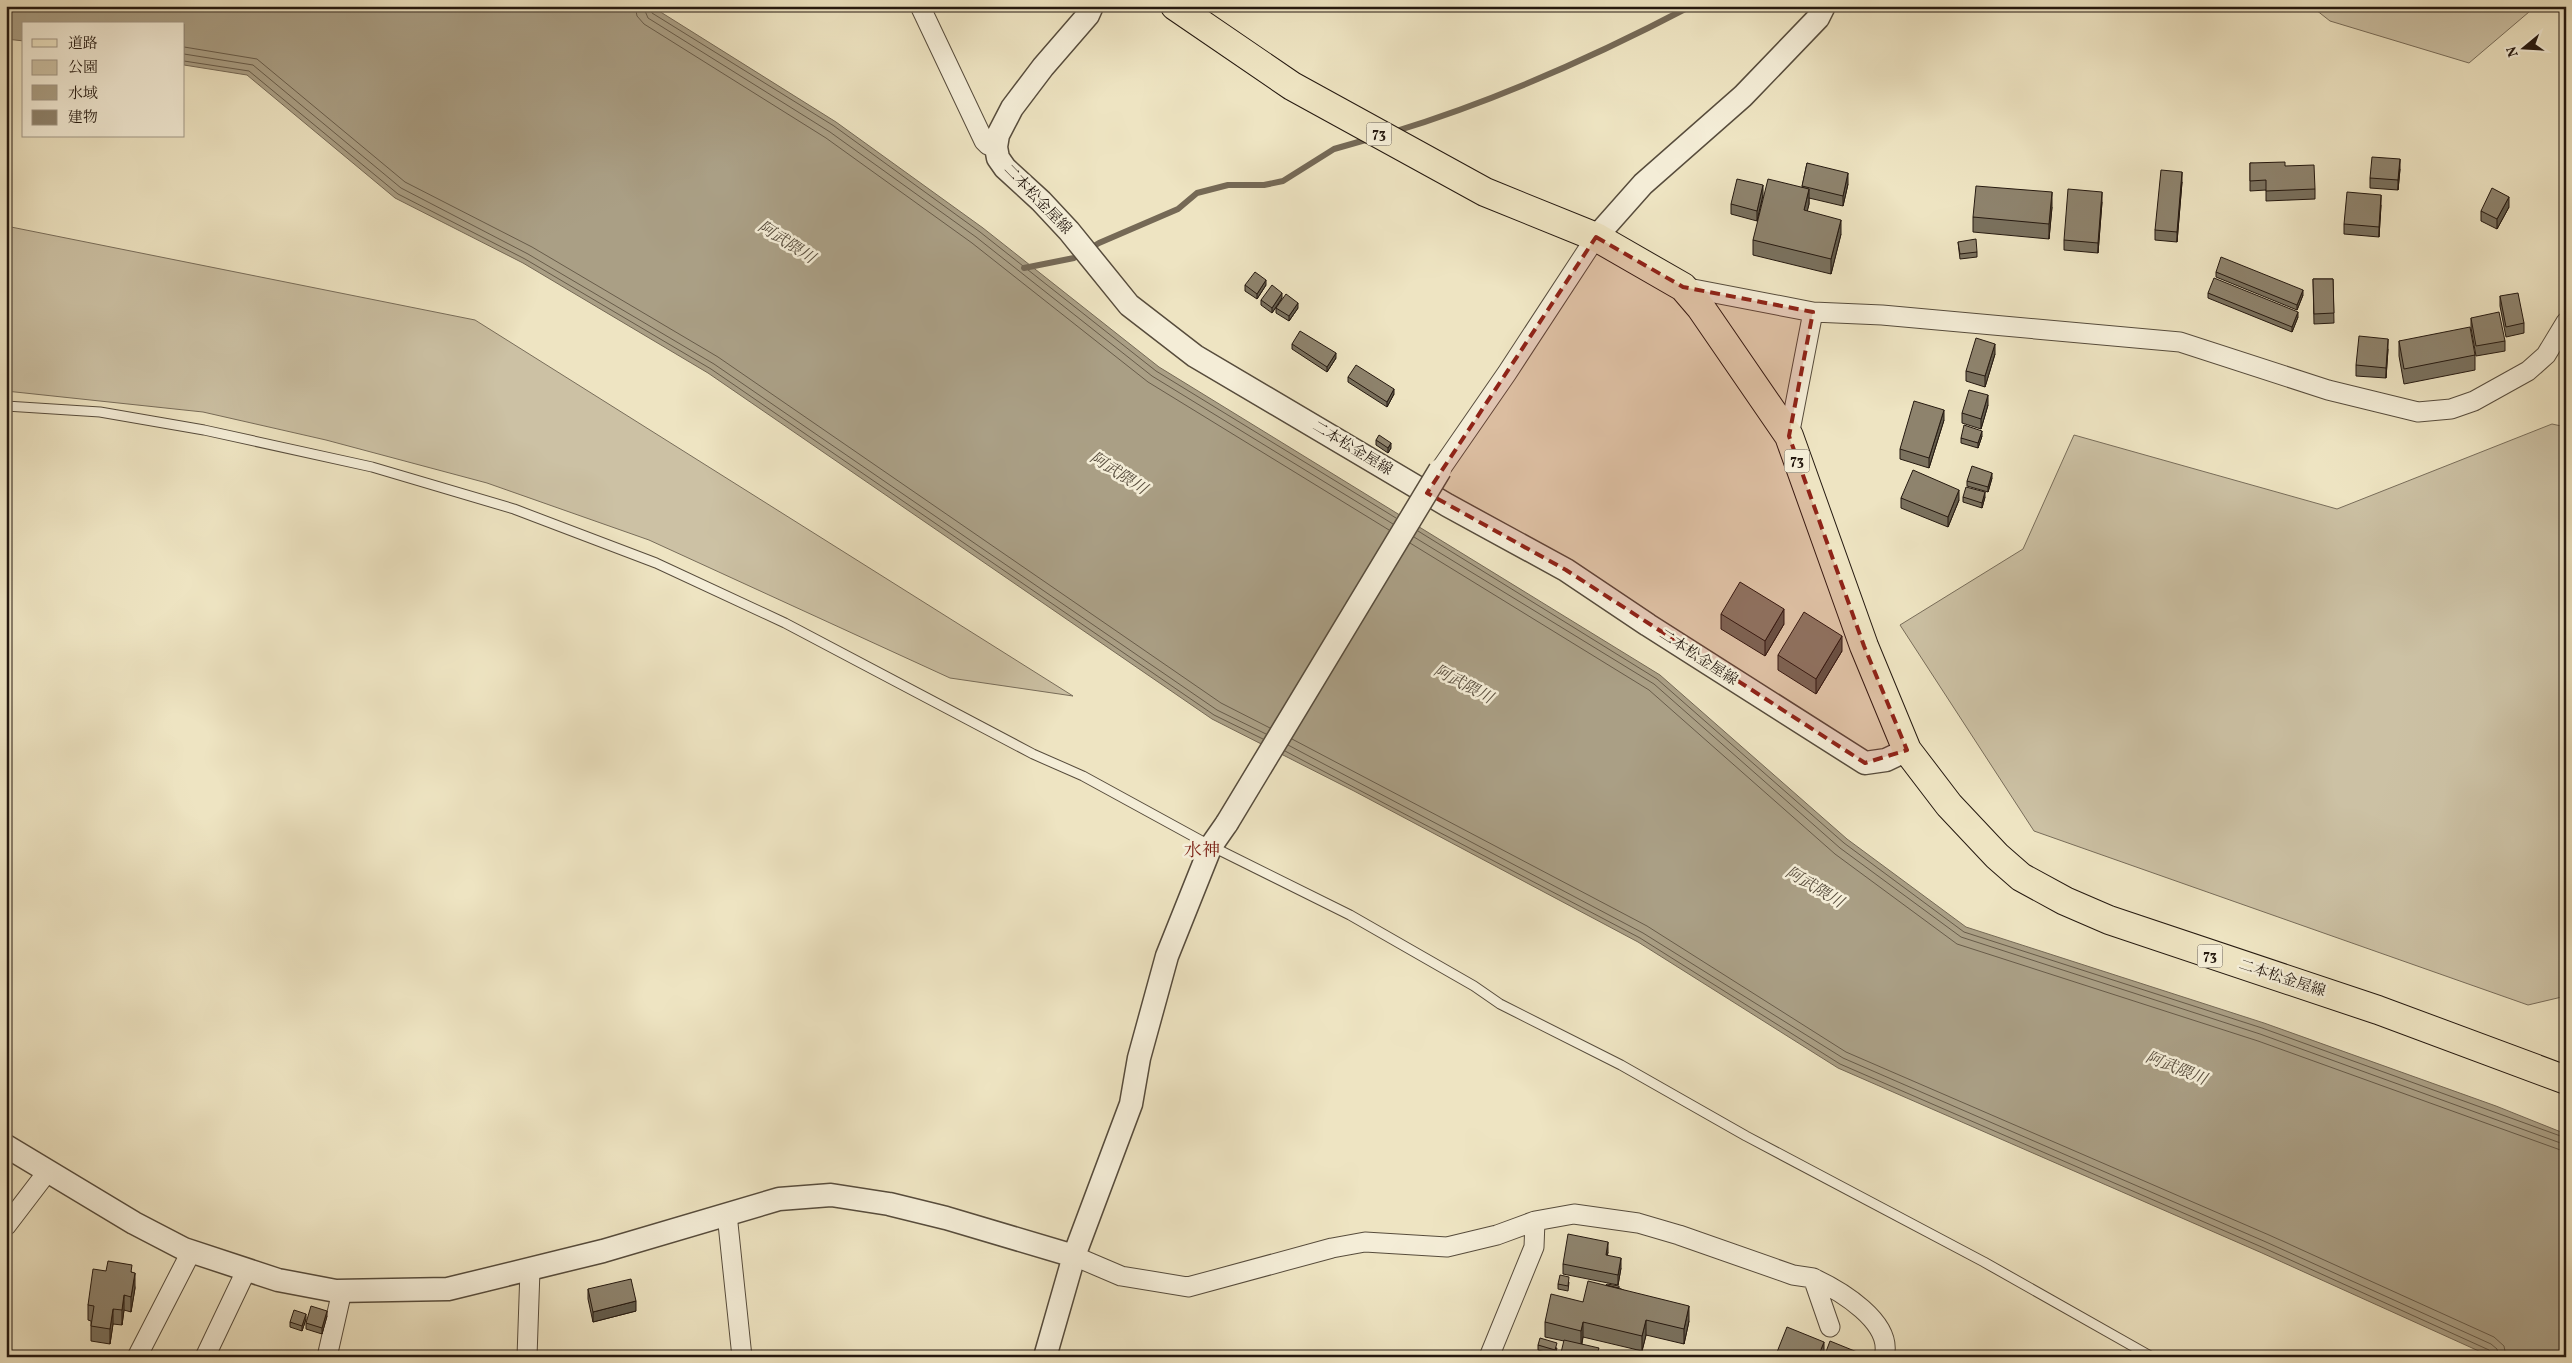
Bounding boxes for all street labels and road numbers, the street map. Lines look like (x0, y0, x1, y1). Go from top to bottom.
road number: 73 (1366, 122, 1392, 146)
street label: 二本松金屋線 (998, 160, 1076, 240)
street label: 二本松金屋線 (1308, 417, 1396, 481)
road number: 73 (1784, 450, 1810, 472)
street label: 二本松金屋線 (1655, 625, 1741, 691)
road number: 73 (2198, 944, 2222, 968)
street label: 二本松金屋線 (2236, 955, 2328, 1003)

